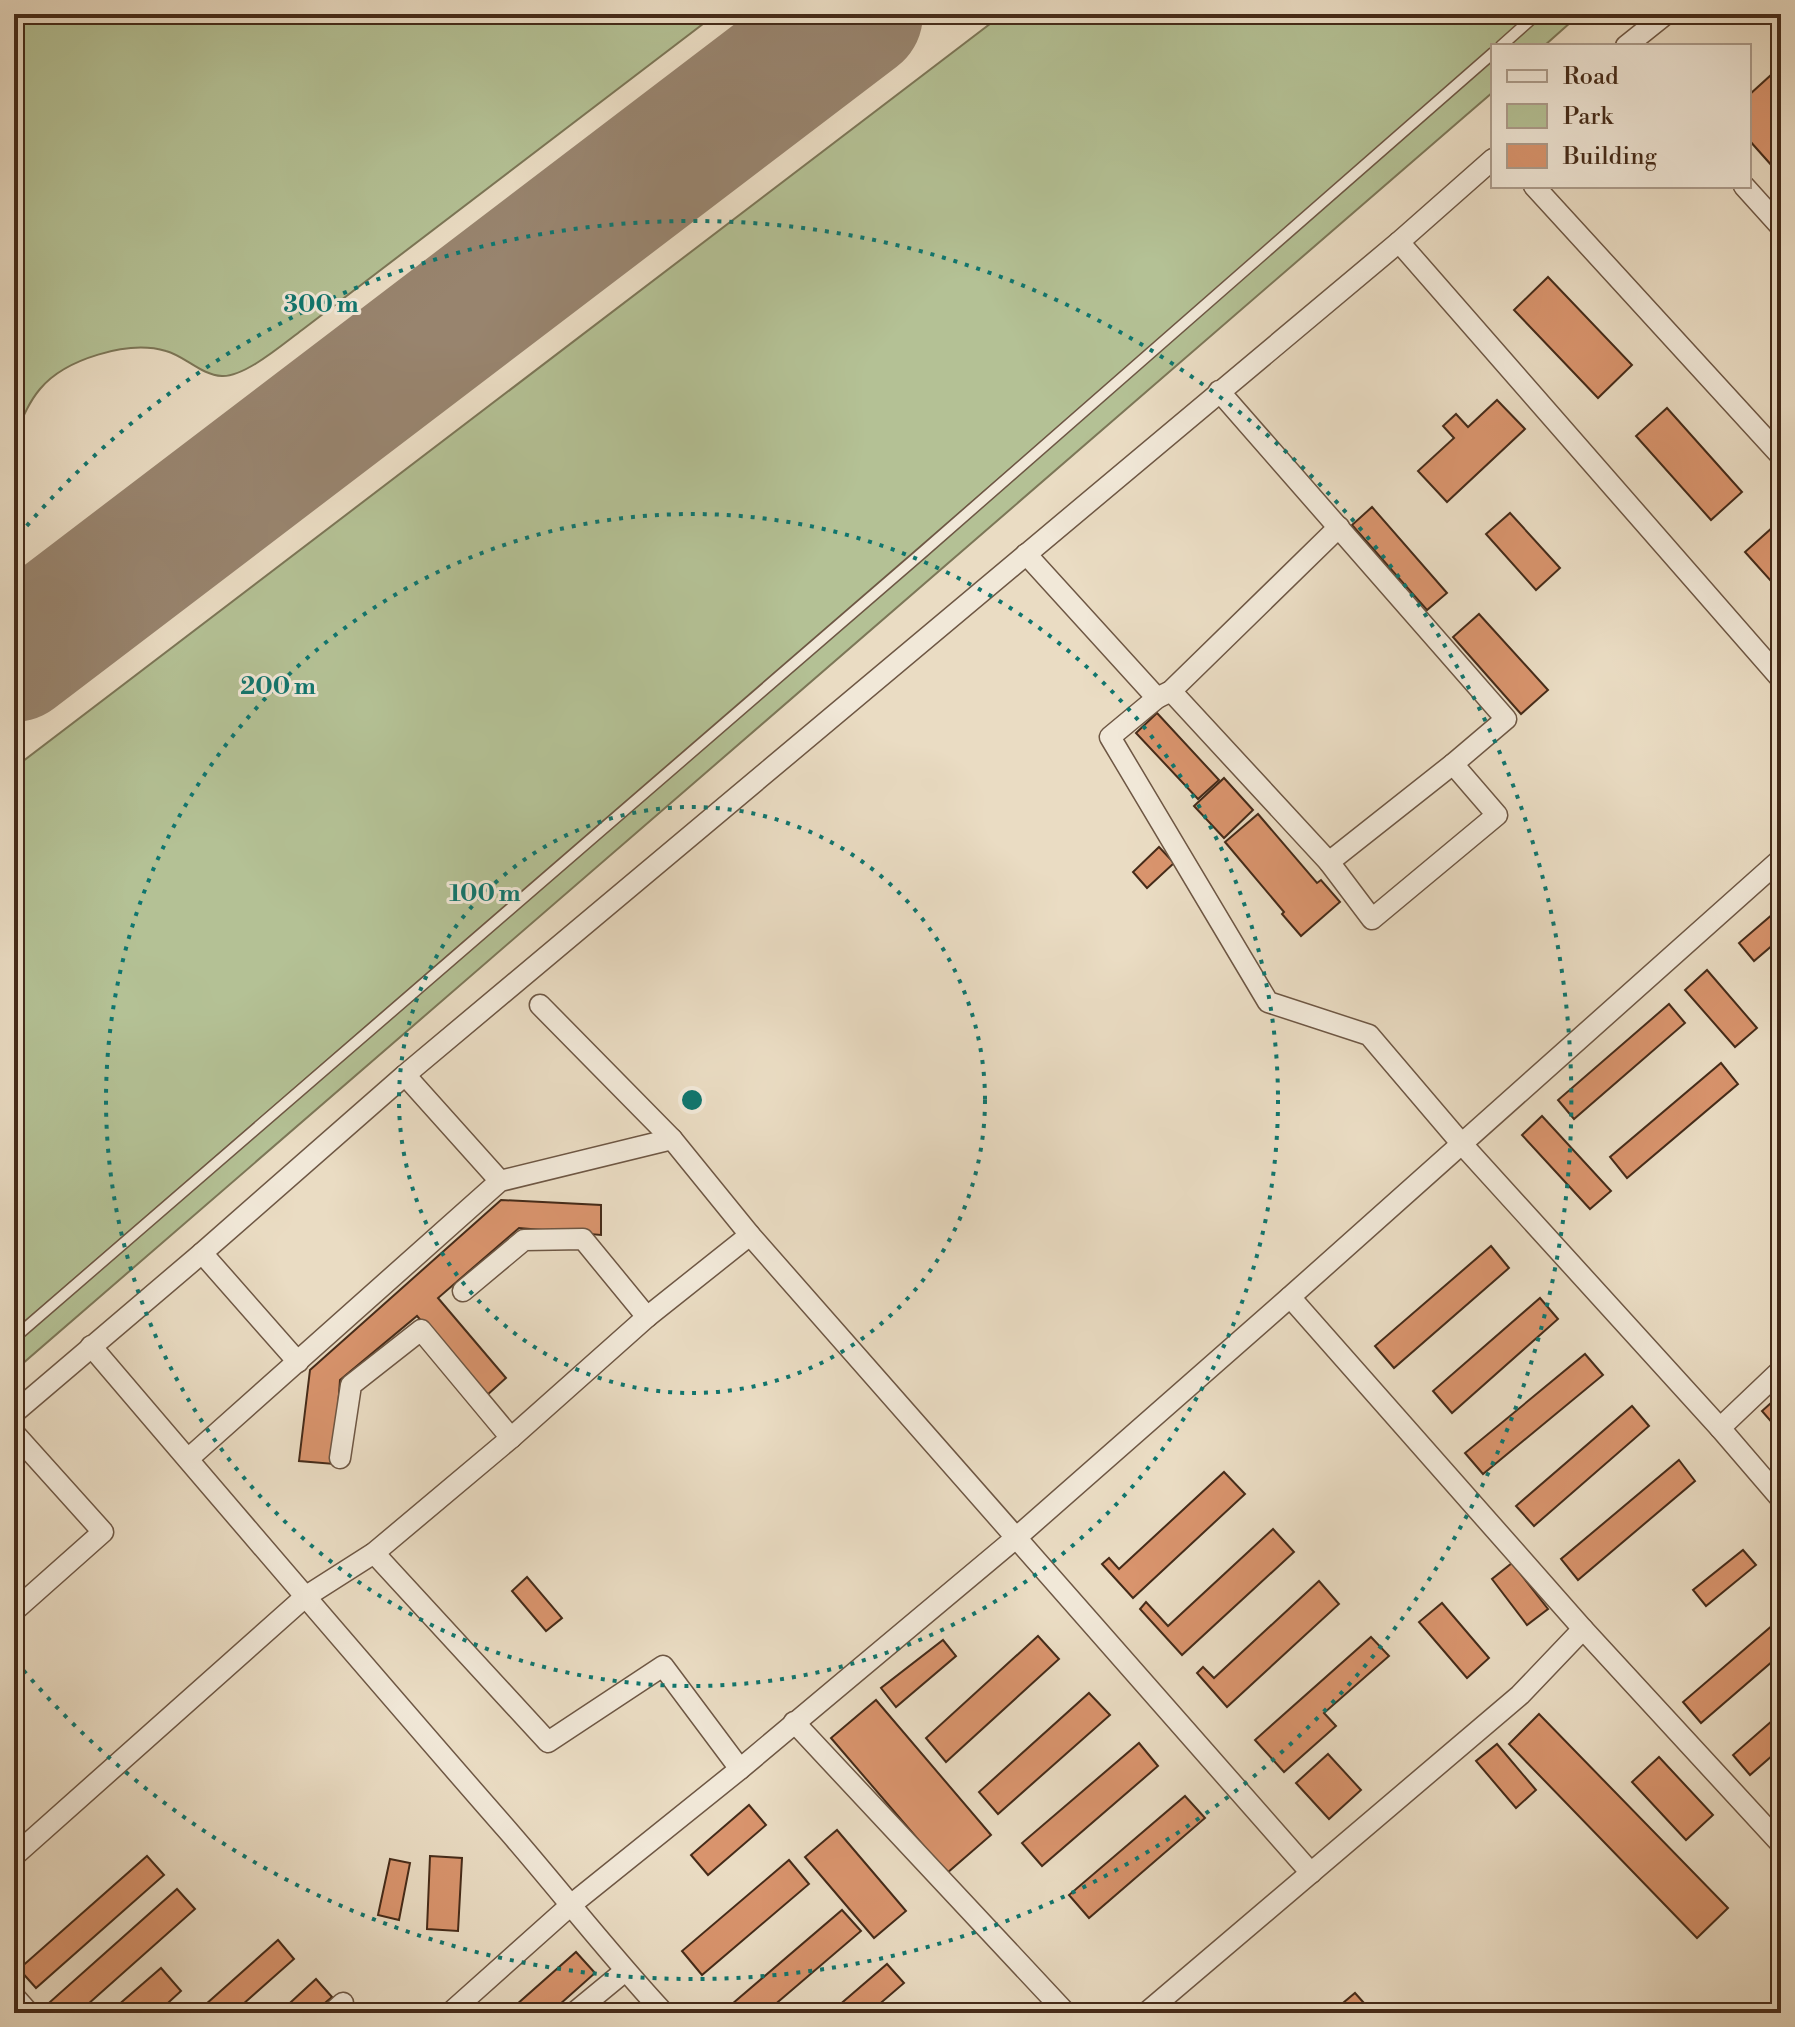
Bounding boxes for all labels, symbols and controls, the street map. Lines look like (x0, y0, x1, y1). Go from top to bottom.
legend (1491, 44, 1751, 188)
text: Road (1563, 62, 1619, 92)
text: Park (1563, 102, 1614, 132)
text: Building (1562, 142, 1657, 172)
text: 300 m (283, 290, 359, 320)
text: 200 m (240, 672, 316, 702)
text: 100 m (449, 879, 521, 909)
centre of rings (678, 1086, 706, 1114)

